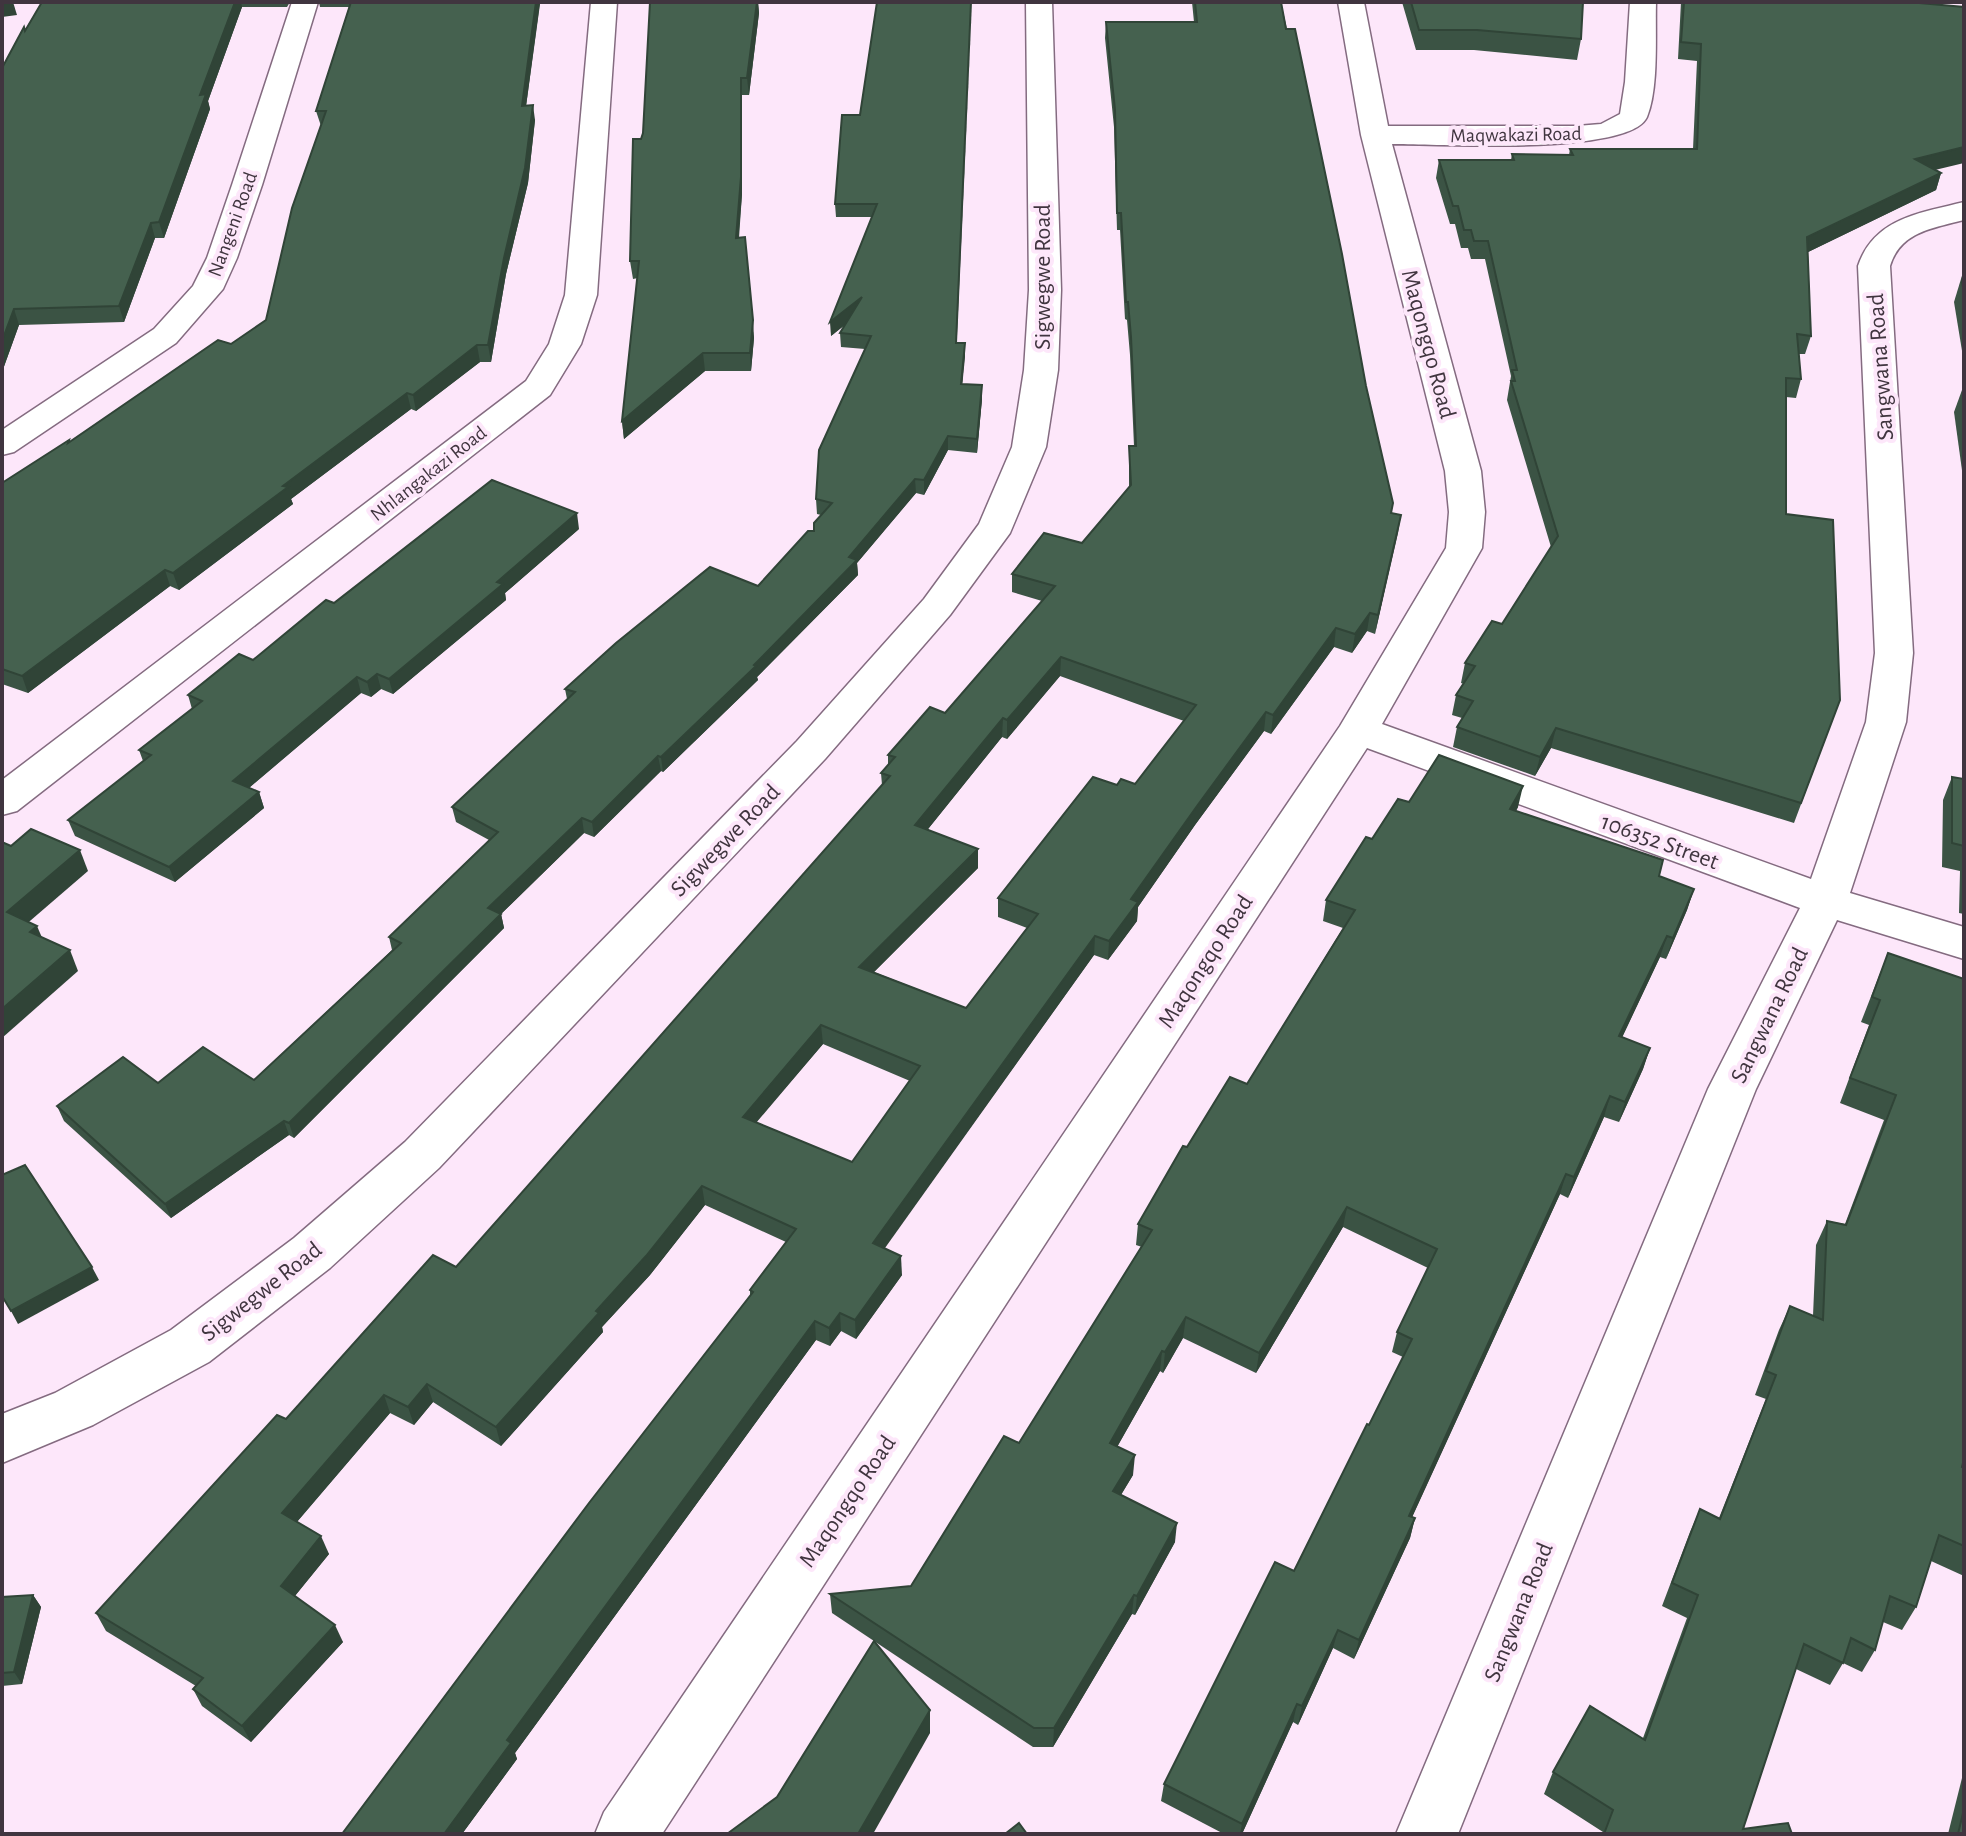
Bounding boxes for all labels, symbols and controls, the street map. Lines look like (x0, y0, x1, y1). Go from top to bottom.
street label: Maqwakazi Road (1450, 124, 1582, 146)
street label: Nangeni Road (205, 169, 261, 279)
street label: Sigwegwe Road (1031, 204, 1055, 350)
street label: Maqongqo Road (1397, 267, 1459, 421)
street label: Sangwana Road (1864, 292, 1898, 441)
street label: Nhlangakazi Road (367, 422, 490, 525)
street label: Sigwegwe Road (666, 780, 785, 901)
street label: 106352 Street (1598, 810, 1722, 874)
street label: Maqongqo Road (1154, 891, 1258, 1032)
street label: Sangwana Road (1727, 944, 1813, 1087)
street label: Sigwegwe Road (197, 1237, 326, 1346)
street label: Maqongqo Road (795, 1431, 901, 1572)
street label: Sangwana Road (1480, 1539, 1558, 1685)

